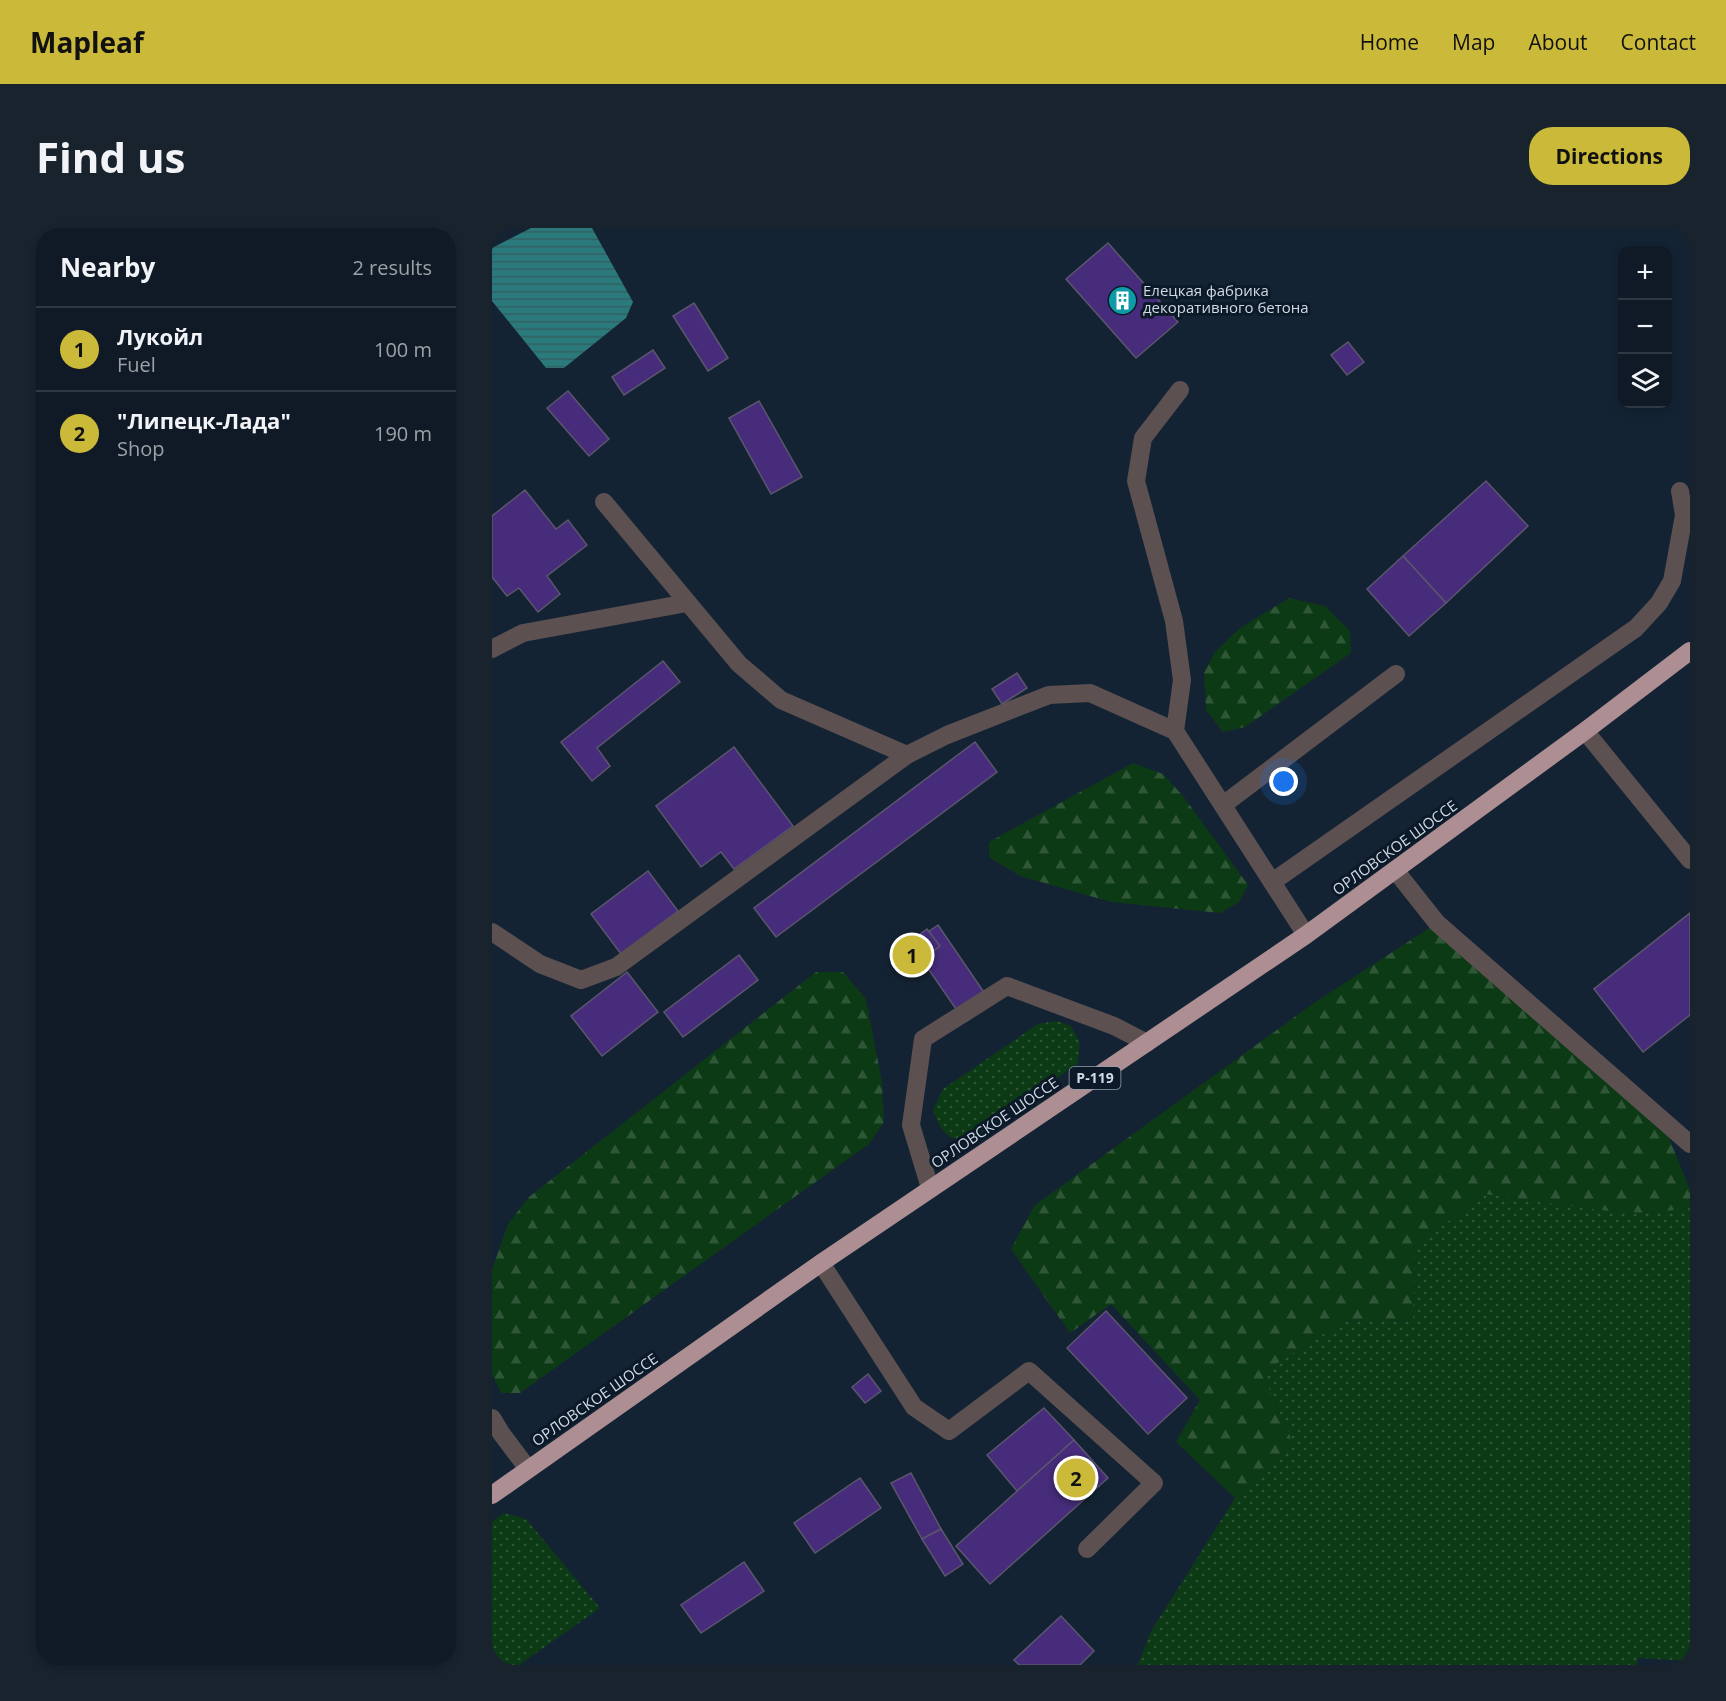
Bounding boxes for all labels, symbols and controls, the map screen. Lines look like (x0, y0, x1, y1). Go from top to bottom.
text: Mapleaf (30, 23, 144, 61)
text: Home (1360, 28, 1419, 56)
text: Map (1452, 28, 1495, 56)
text: About (1528, 28, 1588, 56)
text: Contact (1621, 28, 1696, 56)
button: Directions (1529, 127, 1690, 185)
text: Find us (36, 128, 185, 185)
map controls (1618, 246, 1672, 408)
button: + (1618, 246, 1672, 300)
text: Nearby (60, 249, 155, 285)
text: 2 results (352, 254, 432, 281)
place label: Елецкая фабрика декоративного бетона (1143, 280, 1309, 317)
building icon: Елецкая фабрика декоративного бетона (1106, 284, 1138, 316)
button: − (1618, 300, 1672, 354)
text: Лукойл (117, 321, 203, 351)
text: 1 (74, 336, 85, 363)
text: 100 m (374, 336, 432, 363)
text: Fuel (117, 351, 156, 378)
button: layers (1618, 354, 1672, 408)
text: "Липецк-Лада" (117, 405, 291, 435)
text: 2 (74, 420, 85, 447)
text: 190 m (374, 420, 432, 447)
text: Shop (117, 435, 165, 462)
your location (1269, 767, 1298, 796)
street label: ОРЛОВСКОЕ ШОССЕ (1328, 795, 1461, 899)
pin: 1 (892, 932, 932, 978)
road number: Р-119 (1070, 1067, 1120, 1089)
street label: ОРЛОВСКОЕ ШОССЕ (927, 1072, 1062, 1172)
street label: ОРЛОВСКОЕ ШОССЕ (527, 1348, 661, 1450)
pin: 2 (1056, 1456, 1096, 1500)

